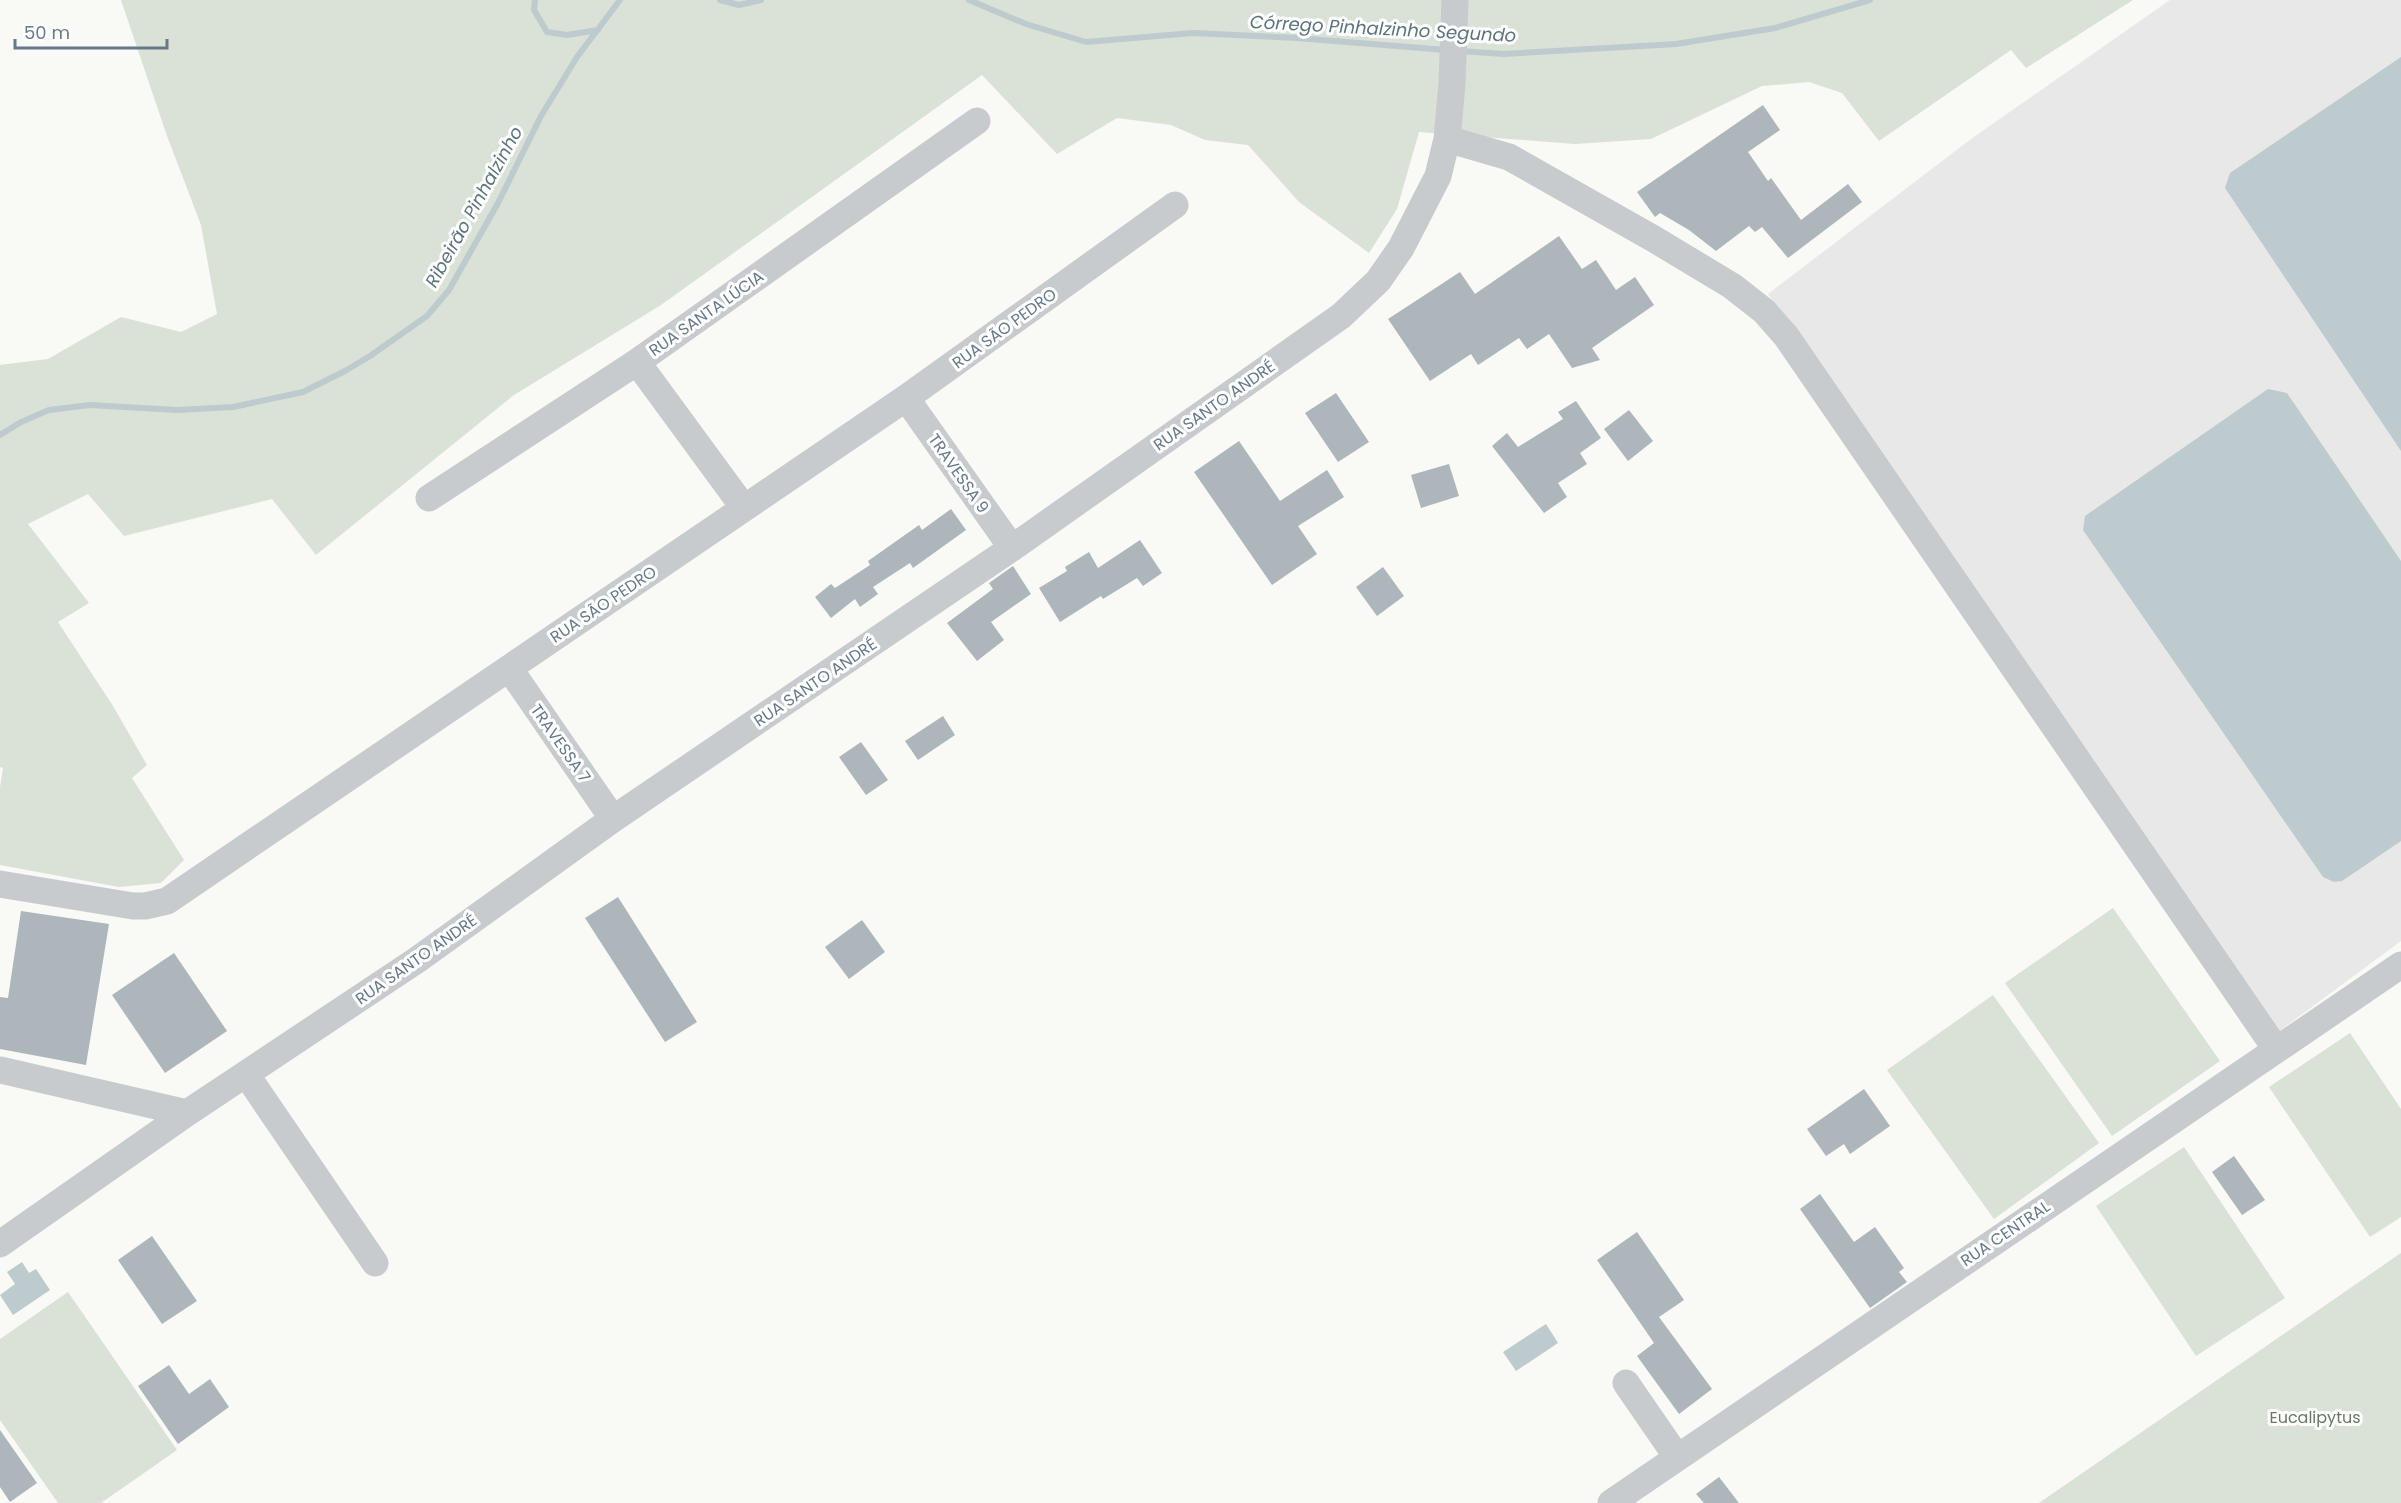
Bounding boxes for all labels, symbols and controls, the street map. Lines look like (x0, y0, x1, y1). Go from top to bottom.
water label: Córrego Pinhalzinho Segundo (1249, 9, 1517, 48)
scale bar (15, 12, 166, 50)
text: 50 m (24, 20, 70, 45)
water label: Ribeirão Pinhalzinho (419, 122, 528, 292)
street label: RUA SANTA LÚCIA (644, 265, 769, 362)
street label: RUA SÃO PEDRO (947, 283, 1061, 374)
street label: RUA SANTO ANDRÉ (1149, 355, 1280, 456)
street label: TRAVESSA 9 (923, 429, 994, 518)
street label: RUA SÃO PEDRO (546, 560, 661, 649)
street label: RUA SANTO ANDRÉ (749, 633, 881, 732)
street label: TRAVESSA 7 (525, 700, 596, 787)
street label: RUA SANTO ANDRÉ (351, 909, 482, 1010)
street label: RUA CENTRAL (1956, 1195, 2055, 1272)
park label: Eucalipytus (2269, 1406, 2361, 1429)

